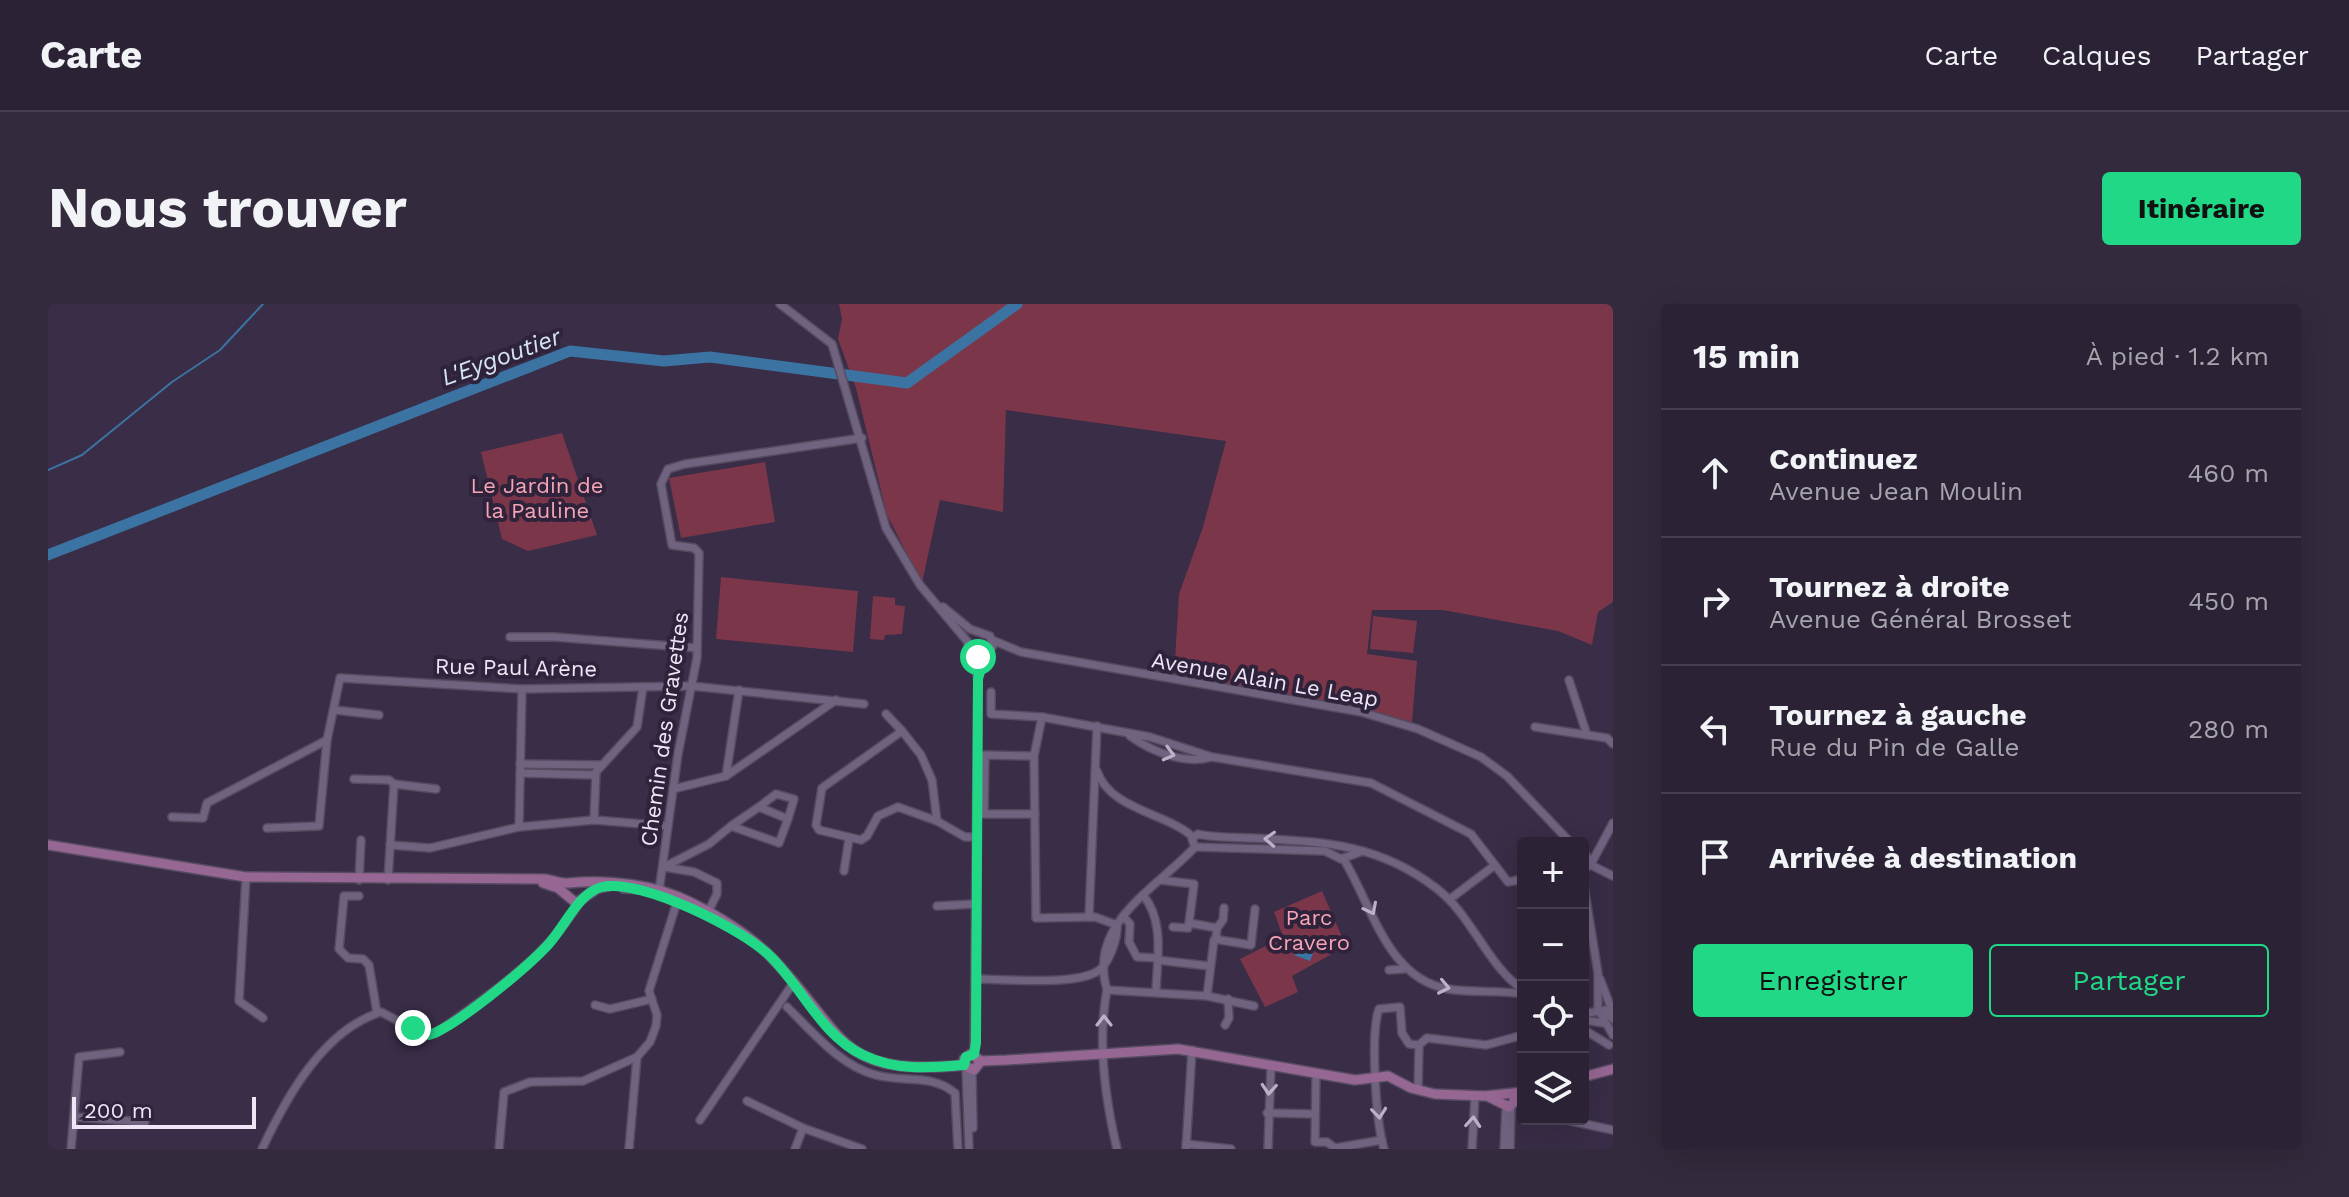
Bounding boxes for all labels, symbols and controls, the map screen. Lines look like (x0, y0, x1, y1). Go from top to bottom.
text: Carte (40, 33, 142, 77)
text: Carte (1925, 39, 1998, 72)
text: Calques (2042, 39, 2151, 72)
text: Partager (2195, 39, 2309, 72)
button: Itinéraire (2102, 172, 2301, 245)
text: Nous trouver (48, 175, 407, 241)
water label: L'Eygoutier (437, 322, 566, 392)
text: 15 min (1693, 336, 1800, 376)
text: À pied · 1.2 km (2086, 341, 2269, 371)
text: Continuez (1769, 441, 1918, 476)
icon: ahead (1693, 451, 1737, 495)
text: 460 m (2187, 458, 2269, 488)
park label: Le Jardin de la Pauline (471, 473, 603, 523)
text: Avenue Jean Moulin (1769, 476, 2023, 506)
text: Tournez à droite (1769, 569, 2010, 604)
icon: right (1693, 579, 1737, 623)
text: 450 m (2188, 586, 2269, 616)
text: Avenue Général Brosset (1769, 604, 2071, 634)
street label: Chemin des Gravettes (636, 610, 693, 848)
route start (960, 639, 996, 675)
street label: Avenue Alain Le Leap (1150, 647, 1380, 712)
street label: Rue Paul Arène (435, 654, 597, 681)
text: Tournez à gauche (1769, 697, 2027, 732)
icon: left (1693, 707, 1737, 751)
text: 280 m (2188, 714, 2269, 744)
text: Rue du Pin de Galle (1769, 732, 2019, 762)
one-way arrow (1161, 744, 1175, 761)
one-way arrow (1263, 830, 1276, 847)
icon: arrive (1693, 835, 1737, 879)
map controls (1517, 837, 1589, 1125)
button: + (1517, 837, 1589, 909)
text: Arrivée à destination (1769, 840, 2077, 875)
one-way arrow (1361, 901, 1376, 916)
park label: Parc Cravero (1268, 905, 1350, 955)
button: − (1517, 909, 1589, 981)
button: Enregistrer (1693, 944, 1973, 1017)
button: Partager (1989, 944, 2269, 1017)
one-way arrow (1437, 978, 1451, 995)
button: locate (1517, 981, 1589, 1053)
route end (395, 1010, 431, 1046)
one-way arrow (1095, 1014, 1112, 1027)
button: layers (1517, 1053, 1589, 1125)
one-way arrow (1261, 1083, 1278, 1096)
scale bar (72, 1093, 256, 1129)
text: 200 m (84, 1098, 153, 1123)
one-way arrow (1370, 1107, 1387, 1120)
one-way arrow (1464, 1115, 1481, 1128)

